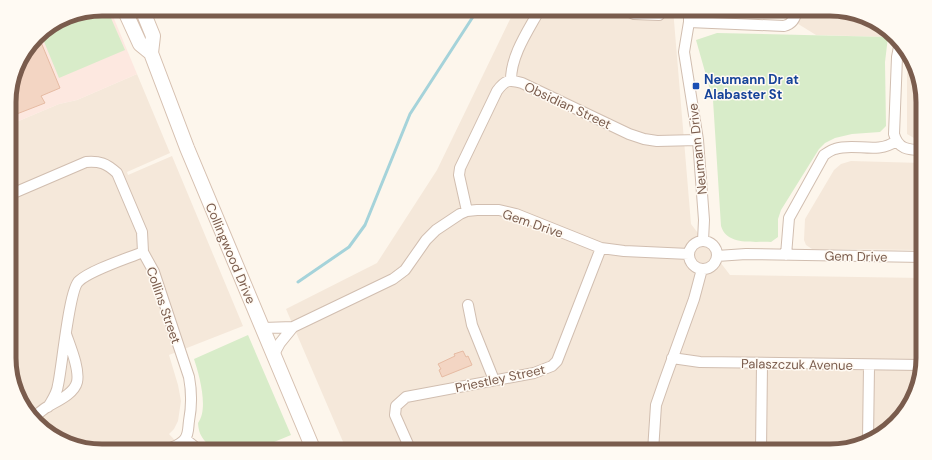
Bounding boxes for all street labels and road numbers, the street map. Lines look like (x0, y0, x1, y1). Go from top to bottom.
street label: Obsidian Street (522, 78, 614, 133)
street label: Neumann Drive (684, 102, 711, 195)
street label: Collingwood Drive (202, 200, 259, 306)
street label: Gem Drive (500, 205, 565, 242)
street label: Gem Drive (824, 247, 888, 266)
street label: Collins Street (142, 264, 185, 346)
street label: Palaszczuk Avenue (741, 355, 853, 374)
street label: Priestley Street (453, 361, 547, 396)

